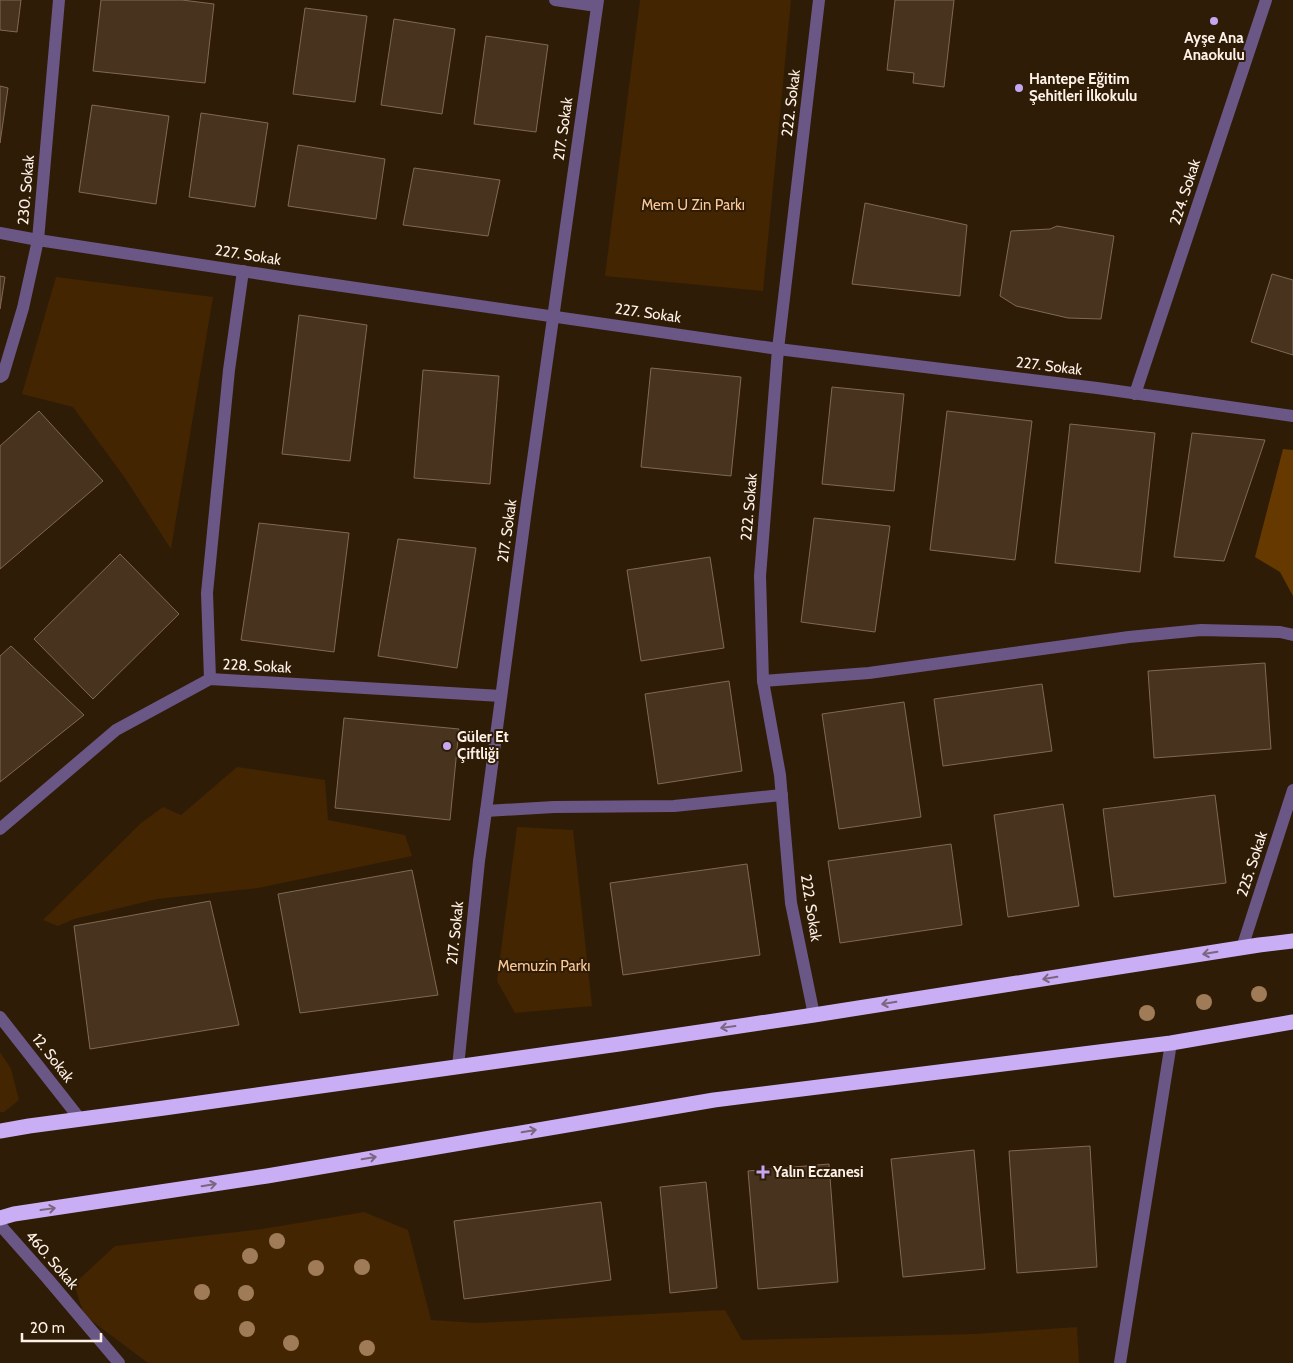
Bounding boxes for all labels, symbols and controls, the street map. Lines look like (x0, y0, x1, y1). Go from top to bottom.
marker: Ayşe Ana Anaokulu (1208, 15, 1220, 27)
place label: Ayşe Ana Anaokulu (1183, 29, 1245, 64)
street label: 222. Sokak (778, 68, 804, 138)
place label: Hantepe Eğitim Şehitleri İlkokulu (1029, 70, 1137, 105)
marker: Hantepe Eğitim Şehitleri İlkokulu (1013, 82, 1025, 94)
street label: 217. Sokak (550, 96, 576, 162)
street label: 230. Sokak (14, 154, 38, 226)
street label: 224. Sokak (1166, 157, 1204, 227)
park label: Mem U Zin Parkı (641, 196, 745, 214)
street label: 227. Sokak (214, 241, 283, 269)
street label: 227. Sokak (614, 299, 683, 327)
street label: 227. Sokak (1015, 353, 1084, 379)
street label: 222. Sokak (737, 472, 761, 541)
street label: 217. Sokak (494, 498, 520, 564)
street label: 228. Sokak (222, 655, 292, 677)
place label: Güler Et Çiftliği (457, 728, 509, 763)
marker: Güler Et Çiftliği (441, 740, 453, 752)
street label: 225. Sokak (1233, 829, 1271, 899)
street label: 222. Sokak (797, 873, 825, 943)
street label: 217. Sokak (443, 900, 467, 966)
one-way arrow (1202, 948, 1218, 958)
park label: Memuzin Parkı (498, 957, 590, 975)
one-way arrow (1042, 973, 1058, 983)
one-way arrow (881, 998, 897, 1008)
one-way arrow (721, 1023, 737, 1033)
street label: 12. Sokak (28, 1030, 78, 1086)
one-way arrow (521, 1126, 537, 1136)
one-way arrow (360, 1153, 376, 1163)
place label: Yalın Eczanesi (772, 1163, 864, 1181)
marker: Yalın Eczanesi (757, 1166, 769, 1178)
one-way arrow (200, 1180, 216, 1190)
one-way arrow (40, 1204, 56, 1214)
street label: 460. Sokak (22, 1227, 82, 1293)
scale bar (22, 1310, 101, 1342)
text: 20 m (30, 1319, 65, 1337)

